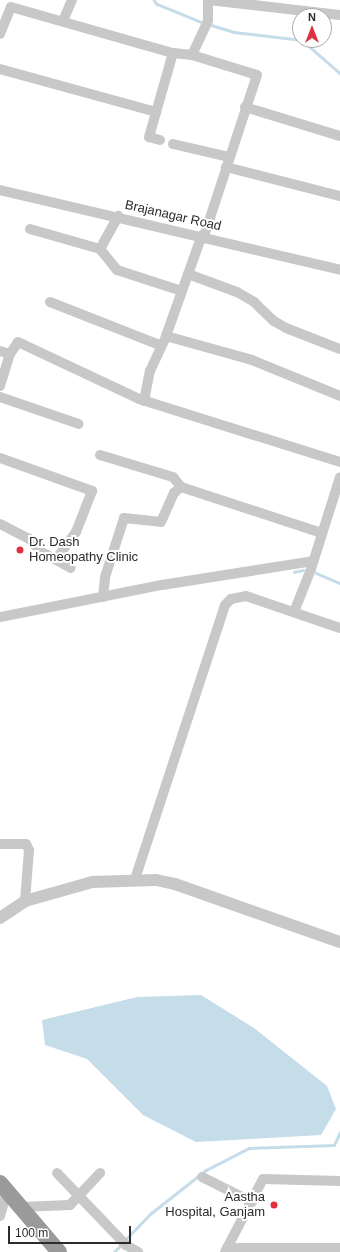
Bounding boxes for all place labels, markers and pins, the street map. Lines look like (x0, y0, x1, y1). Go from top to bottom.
place label: Dr. Dash Homeopathy Clinic (29, 535, 138, 566)
marker: Dr. Dash Homeopathy Clinic (14, 544, 26, 556)
place label: Aastha Hospital, Ganjam (165, 1190, 265, 1221)
marker: Aastha Hospital, Ganjam (268, 1199, 280, 1211)

